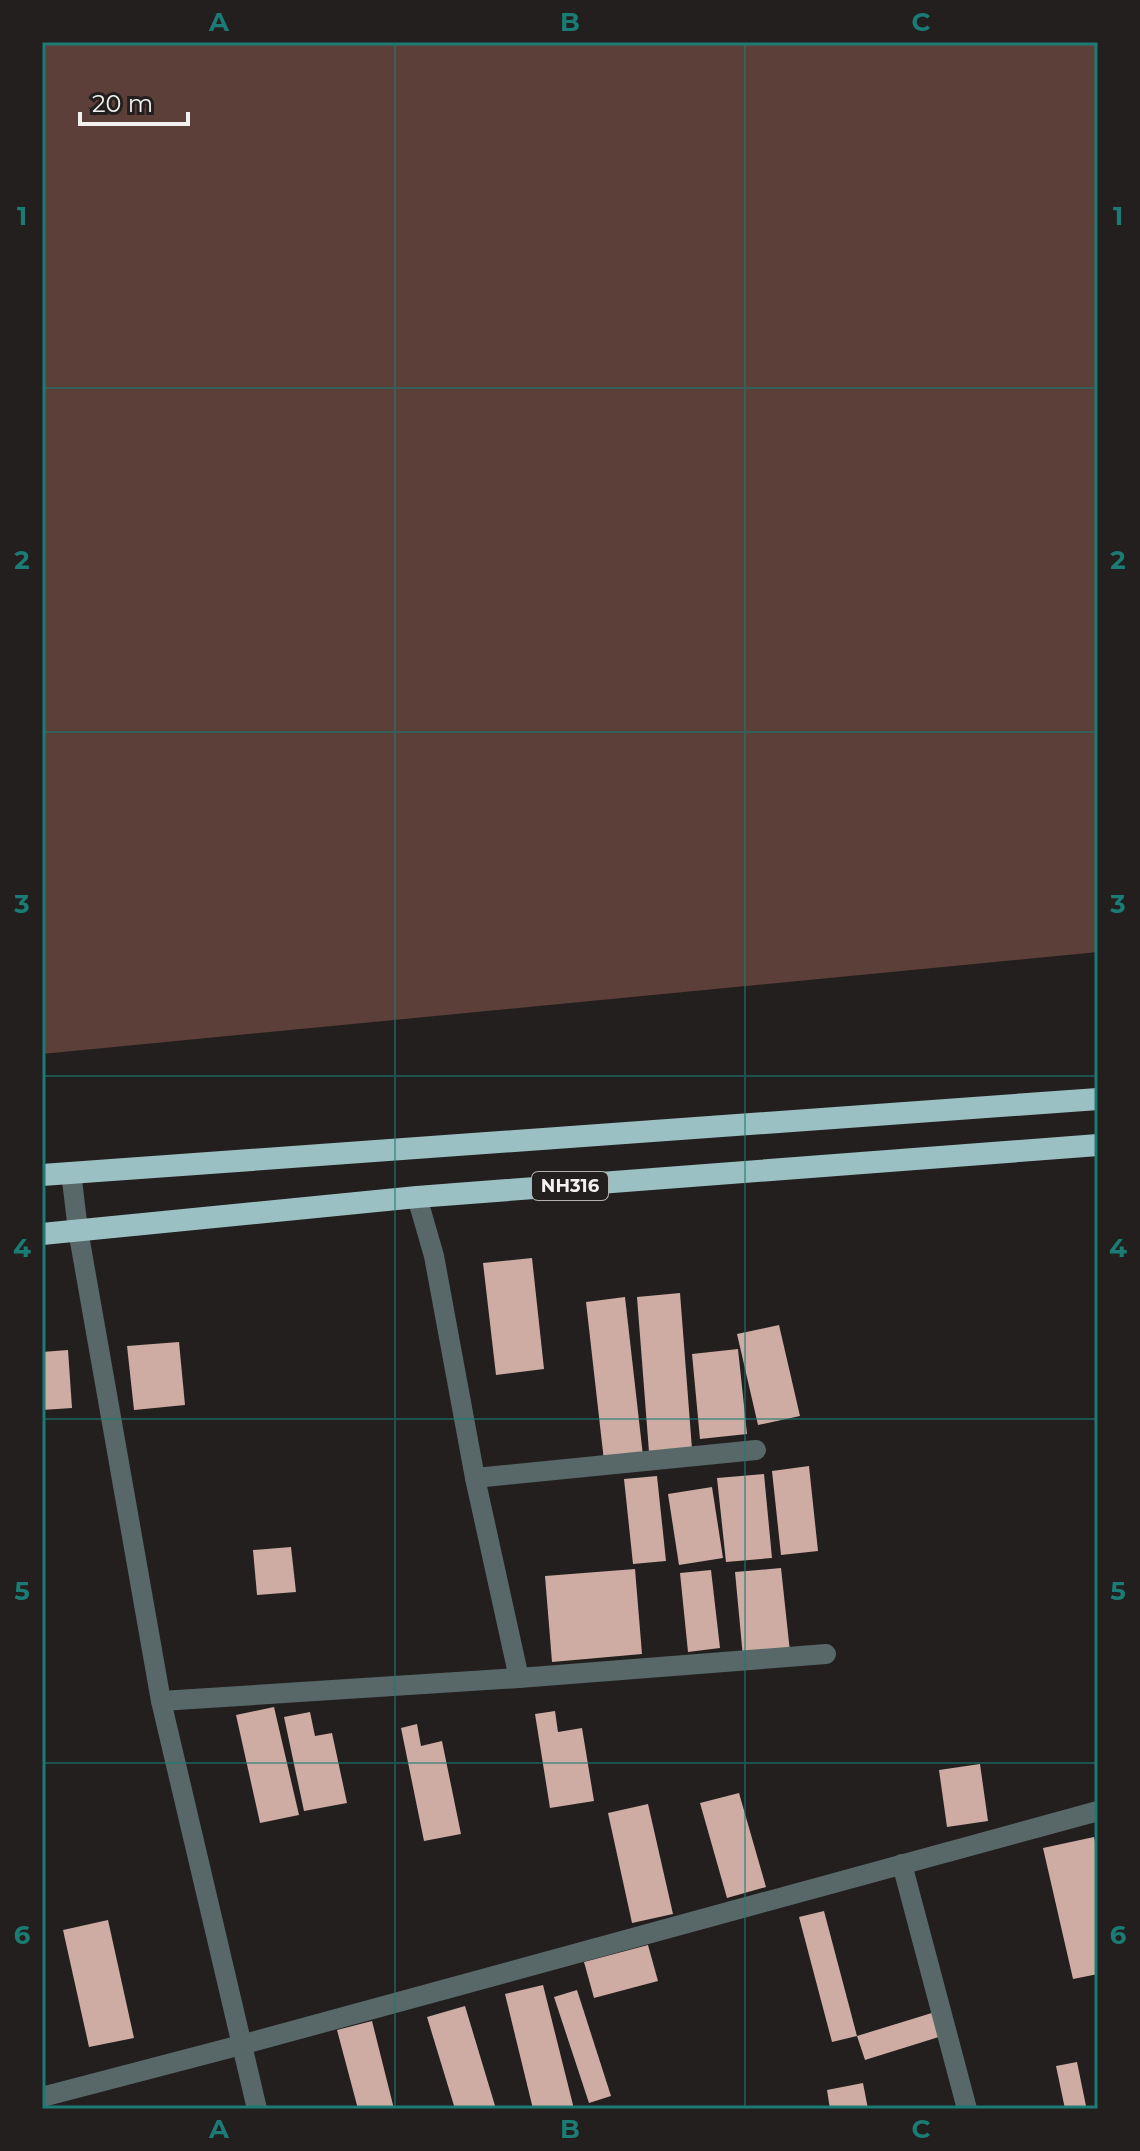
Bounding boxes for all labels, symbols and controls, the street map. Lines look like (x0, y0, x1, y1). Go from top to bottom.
text: A (208, 6, 230, 38)
text: B (560, 6, 580, 38)
text: C (912, 6, 931, 38)
scale bar (80, 76, 188, 126)
text: 20 m (92, 89, 153, 118)
text: 1 (17, 200, 27, 232)
text: 1 (1113, 200, 1123, 232)
text: 2 (14, 544, 30, 576)
text: 2 (1110, 544, 1126, 576)
text: 3 (13, 888, 30, 920)
text: 3 (1109, 888, 1126, 920)
road number: NH316 (532, 1172, 608, 1200)
text: 4 (13, 1232, 31, 1264)
text: 4 (1109, 1232, 1127, 1264)
text: 5 (14, 1575, 30, 1607)
text: 5 (1110, 1575, 1126, 1607)
text: 6 (14, 1919, 31, 1951)
text: 6 (1110, 1919, 1127, 1951)
text: A (208, 2113, 230, 2145)
text: B (560, 2113, 580, 2145)
text: C (912, 2113, 931, 2145)

